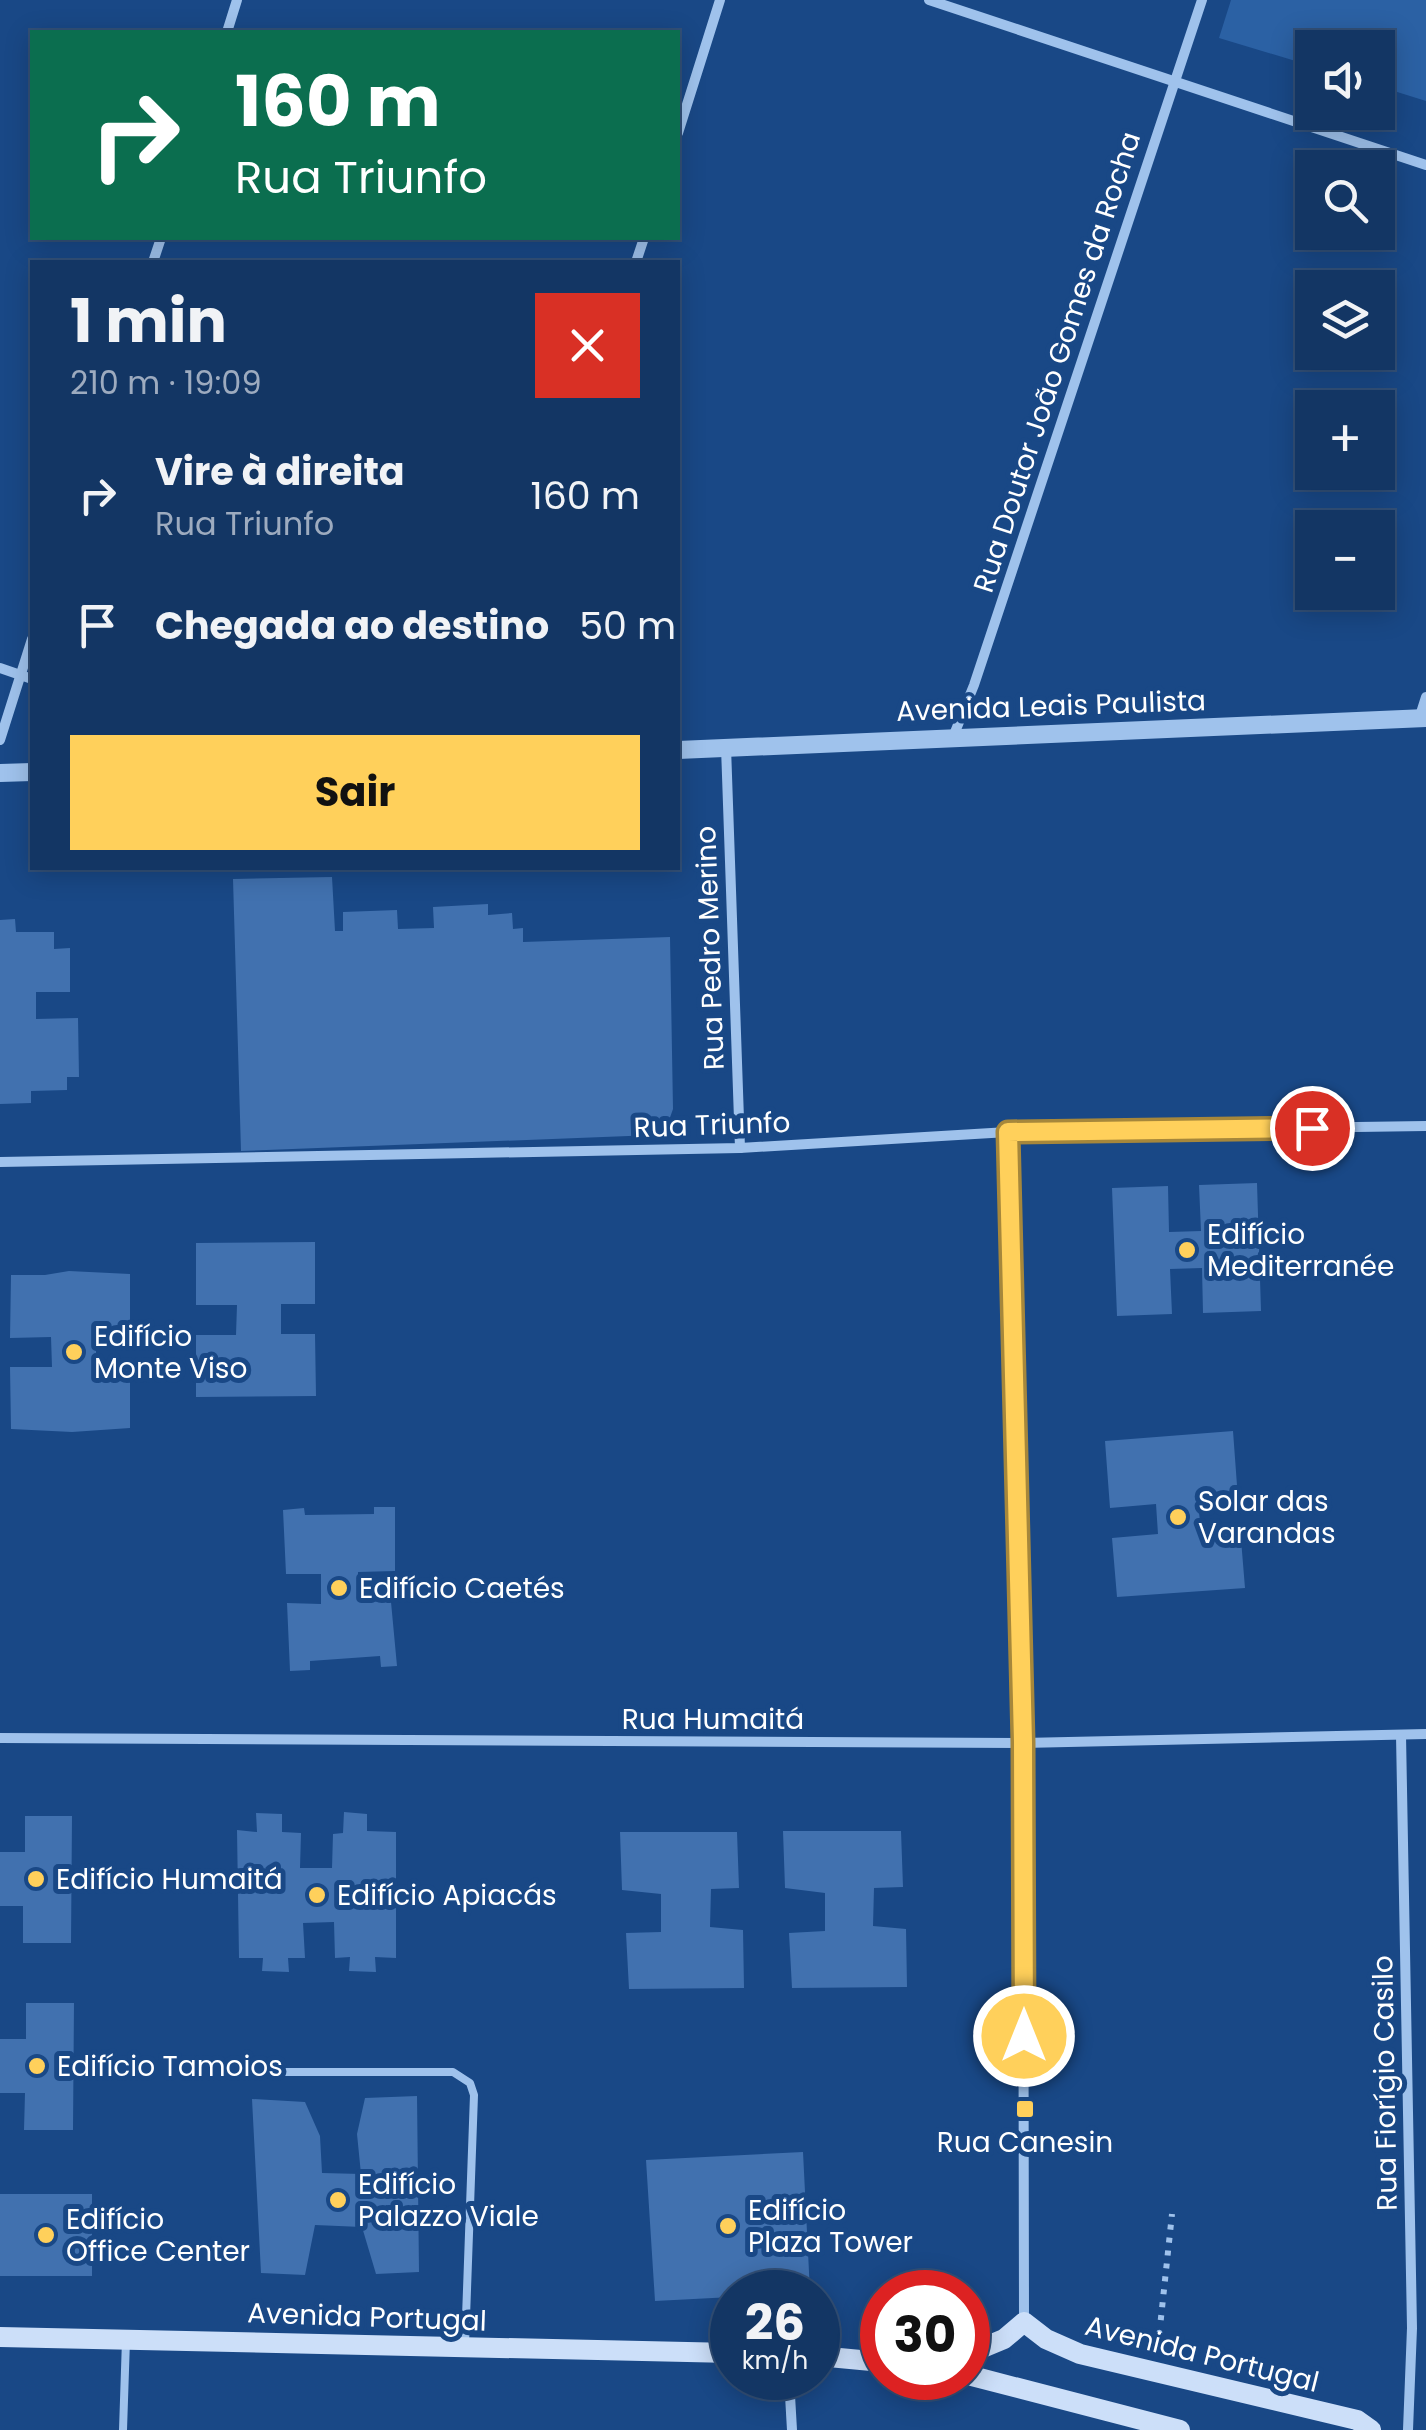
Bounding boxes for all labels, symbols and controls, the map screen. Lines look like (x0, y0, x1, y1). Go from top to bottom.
map controls (1295, 30, 1395, 610)
button: sound (1295, 30, 1395, 130)
text: 160 m (235, 52, 441, 151)
icon: right (70, 70, 200, 200)
street label: Rua Doutor João Gomes da Rocha (964, 127, 1150, 597)
text: Rua Triunfo (235, 146, 487, 209)
button: search (1295, 150, 1395, 250)
button: layers (1295, 270, 1395, 370)
text: 1 min (70, 279, 227, 363)
button: close (535, 293, 640, 398)
text: 210 m · 19:09 (70, 360, 262, 405)
button: + (1295, 390, 1395, 490)
text: Vire à direita (155, 445, 405, 498)
icon: right (70, 468, 125, 523)
text: 160 m (531, 469, 640, 522)
text: Rua Triunfo (155, 501, 334, 546)
button: − (1295, 510, 1395, 610)
icon: arrive (70, 598, 125, 653)
text: Chegada ao destino (155, 599, 549, 652)
text: 50 m (579, 599, 676, 652)
street label: Avenida Leais Paulista (895, 681, 1207, 731)
button: Sair (70, 735, 640, 850)
street label: Rua Pedro Merino (686, 825, 734, 1071)
pin (1270, 1086, 1355, 1171)
icon: arrive (1285, 1101, 1340, 1156)
street label: Rua Triunfo (633, 1103, 791, 1147)
place label: Edifício Mediterranée (1207, 1215, 1394, 1286)
marker: Edifício Mediterranée (1176, 1239, 1198, 1261)
place label: Edifício Monte Viso (94, 1317, 247, 1388)
marker: Edifício Monte Viso (63, 1341, 85, 1363)
place label: Solar das Varandas (1198, 1482, 1336, 1553)
marker: Solar das Varandas (1167, 1506, 1189, 1528)
place label: Edifício Caetés (359, 1569, 565, 1608)
marker: Edifício Caetés (328, 1577, 350, 1599)
street label: Rua Humaitá (622, 1700, 804, 1739)
place label: Edifício Humaitá (56, 1860, 283, 1899)
marker: Edifício Humaitá (25, 1868, 47, 1890)
place label: Edifício Apiacás (337, 1876, 557, 1915)
marker: Edifício Apiacás (306, 1884, 328, 1906)
street label: Rua Fiorígio Casilo (1363, 1955, 1407, 2211)
position arrow (972, 1984, 1076, 2088)
place label: Edifício Tamoios (57, 2047, 283, 2086)
marker: Edifício Tamoios (26, 2055, 48, 2077)
marker: Rua Canesin (1014, 2098, 1036, 2120)
place label: Rua Canesin (937, 2123, 1113, 2162)
place label: Edifício Palazzo Viale (358, 2165, 539, 2236)
marker: Edifício Palazzo Viale (327, 2189, 349, 2211)
place label: Edifício Plaza Tower (748, 2191, 913, 2262)
place label: Edifício Office Center (66, 2200, 250, 2271)
marker: Edifício Plaza Tower (717, 2215, 739, 2237)
marker: Edifício Office Center (35, 2224, 57, 2246)
speed limit sign: 30 (860, 2270, 990, 2400)
text: 26 (745, 2287, 805, 2358)
street label: Avenida Portugal (247, 2293, 487, 2341)
street label: Avenida Portugal (1081, 2306, 1323, 2402)
text: km/h (742, 2343, 808, 2378)

